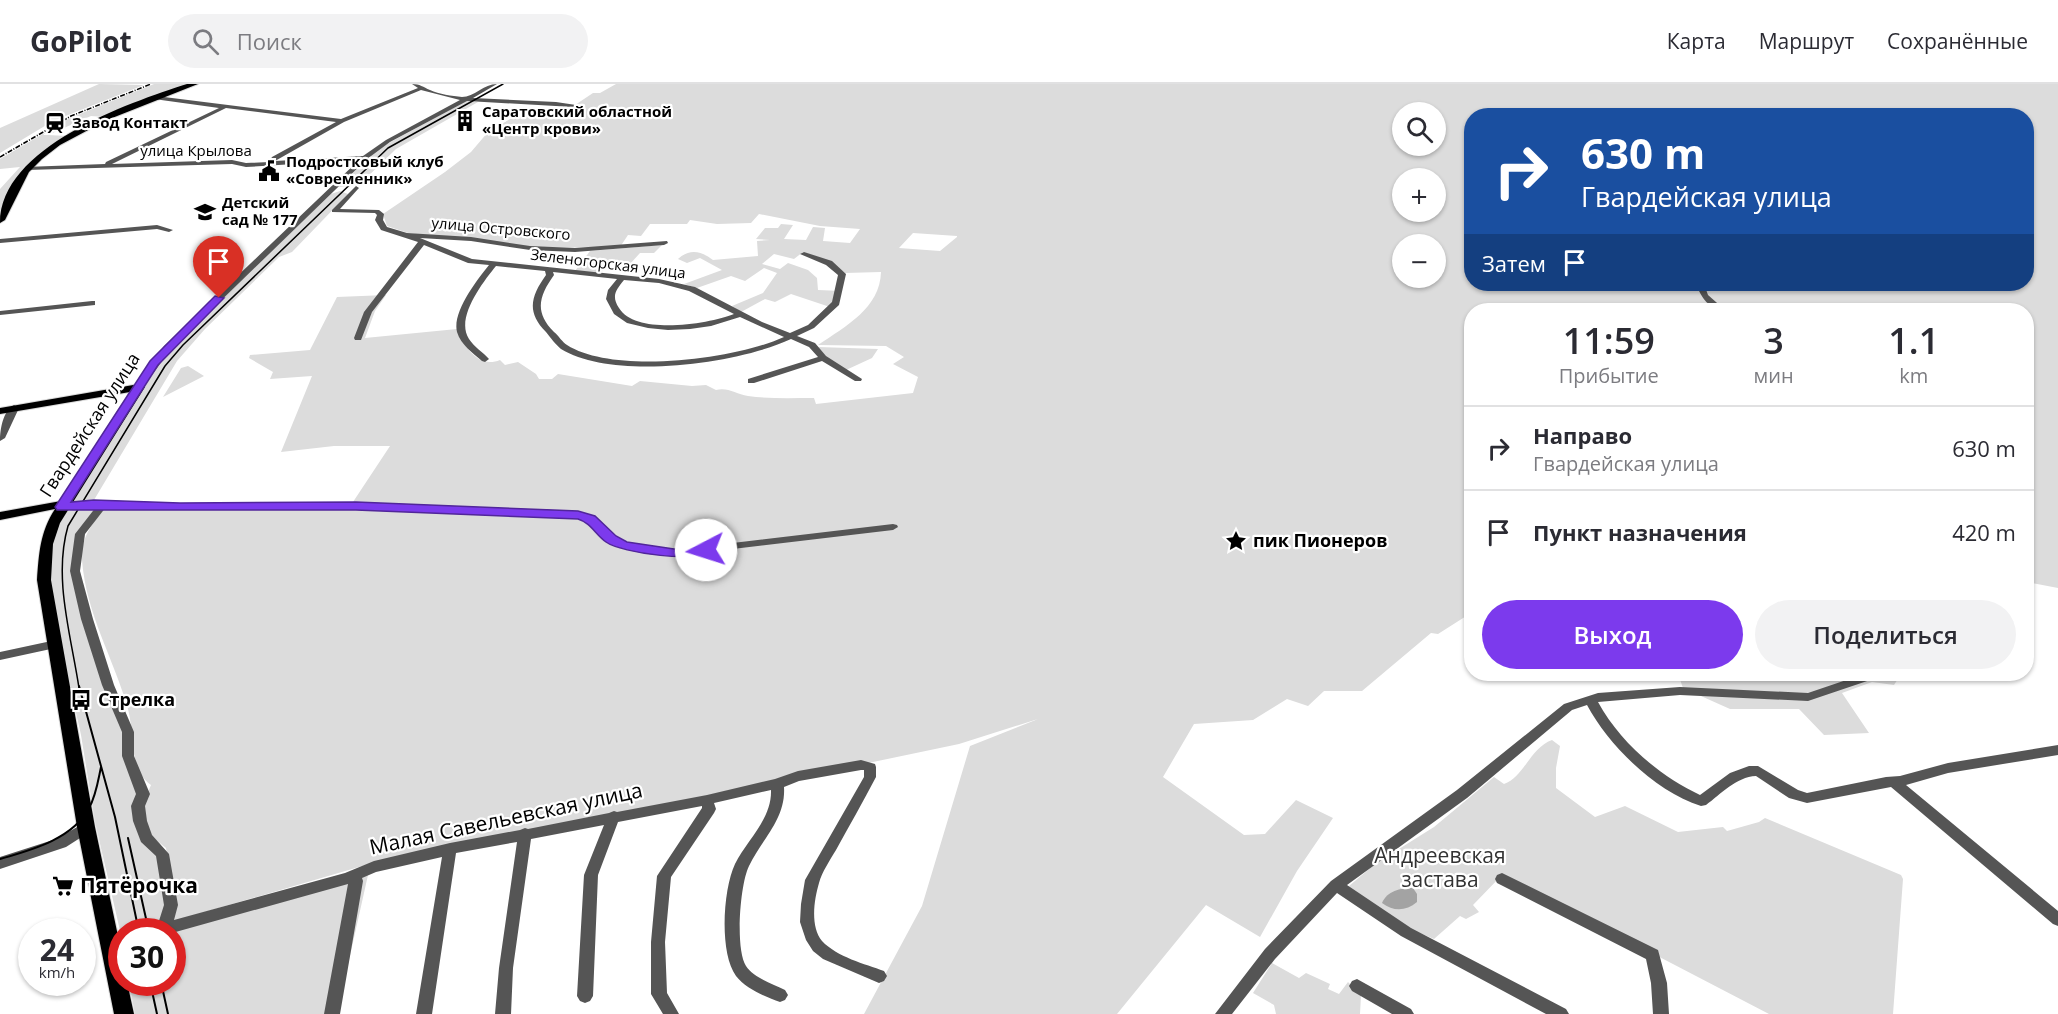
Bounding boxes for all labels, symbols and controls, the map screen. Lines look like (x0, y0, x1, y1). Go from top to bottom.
search box (168, 14, 588, 68)
text: GoPilot (30, 22, 132, 60)
icon: search (189, 25, 222, 58)
text: Поиск (237, 26, 302, 56)
text: Карта (1667, 27, 1726, 55)
text: Маршрут (1759, 27, 1854, 55)
text: Сохранённые (1887, 27, 2028, 55)
place label: Саратовский областной «Центр крови» (482, 101, 672, 138)
map controls (1392, 102, 1446, 288)
button: search (1392, 102, 1446, 156)
building icon: Саратовский областной «Центр крови» (453, 109, 477, 133)
station icon: Завод Контакт (43, 111, 67, 135)
place label: Завод Контакт (72, 112, 188, 132)
text: 630 m (1581, 124, 1705, 181)
icon: right (1482, 132, 1560, 210)
street label: улица Крылова (140, 140, 252, 160)
place label: Подростковый клуб «Современник» (286, 151, 444, 188)
public building icon: Подростковый клуб «Современник» (257, 159, 281, 183)
button: + (1392, 168, 1446, 222)
text: Гвардейская улица (1581, 178, 1832, 215)
place label: Детский сад № 177 (222, 192, 298, 229)
school or university icon: Детский сад № 177 (193, 200, 217, 224)
street label: улица Островского (431, 212, 571, 244)
button: − (1392, 234, 1446, 288)
pin (193, 236, 244, 298)
street label: Зеленогорская улица (529, 244, 687, 282)
icon: arrive (202, 245, 235, 278)
icon: arrive (1558, 246, 1591, 279)
text: Затем (1482, 248, 1546, 278)
text: 11:59 (1563, 316, 1655, 365)
text: 3 (1763, 316, 1784, 365)
text: 1.1 (1888, 316, 1939, 365)
street label: Гвардейская улица (34, 348, 145, 501)
text: Прибытие (1559, 362, 1659, 389)
text: мин (1754, 362, 1794, 389)
text: km (1899, 362, 1928, 389)
text: Направо (1533, 420, 1632, 450)
icon: right (1482, 432, 1515, 465)
text: 630 m (1952, 433, 2016, 463)
text: Гвардейская улица (1533, 450, 1719, 477)
icon: arrive (1482, 516, 1515, 549)
text: Пункт назначения (1533, 517, 1747, 547)
text: 420 m (1952, 517, 2016, 547)
position arrow (674, 518, 738, 582)
place label: пик Пионеров (1253, 528, 1387, 552)
place icon: пик Пионеров (1224, 529, 1248, 553)
button: Выход (1482, 600, 1743, 669)
button: Поделиться (1755, 600, 2016, 669)
place label: Стрелка (98, 687, 175, 711)
bus stop icon: Стрелка (69, 688, 93, 712)
street label: Малая Савельевская улица (367, 775, 645, 861)
park label: Андреевская застава (1374, 841, 1506, 893)
place label: Пятёрочка (80, 871, 198, 899)
supermarket icon: Пятёрочка (51, 874, 75, 898)
speed limit sign: 30 (108, 918, 186, 996)
text: 24 (40, 929, 74, 970)
text: km/h (39, 962, 75, 982)

